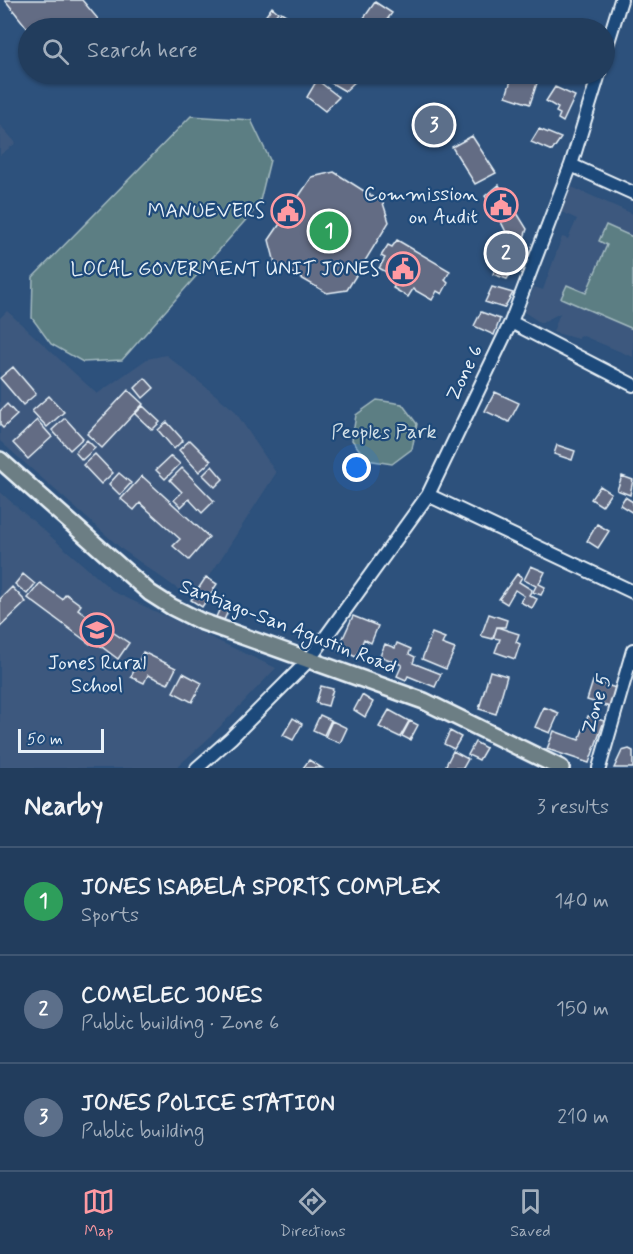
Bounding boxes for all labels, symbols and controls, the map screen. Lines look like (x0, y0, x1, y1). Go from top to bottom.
search box (18, 18, 615, 84)
icon: search (39, 35, 72, 68)
text: Search here (87, 37, 198, 65)
pin: 3 (414, 102, 454, 148)
place label: Commission on Audit (364, 181, 478, 231)
public building icon: Commission on Audit (483, 187, 519, 223)
public building icon: MANUEVERS (270, 193, 306, 229)
place label: MANUEVERS (148, 198, 265, 225)
pin: 1 (310, 208, 348, 254)
pin: 2 (486, 230, 526, 276)
public building icon: LOCAL GOVERMENT UNIT JONES (385, 251, 421, 287)
place label: LOCAL GOVERMENT UNIT JONES (70, 256, 380, 283)
street label: Zone 6 (440, 340, 490, 406)
park label: Peoples Park (331, 419, 437, 446)
your location (342, 453, 371, 482)
street label: Santiago-San Agustin Road (175, 573, 400, 682)
school or university icon: Jones Rural School (79, 612, 115, 648)
place label: Jones Rural School (48, 650, 146, 700)
street label: Zone 5 (576, 671, 618, 737)
scale bar (18, 726, 104, 754)
text: 50 m (27, 729, 63, 750)
text: Nearby (24, 790, 103, 824)
text: 3 results (537, 794, 609, 821)
text: JONES ISABELA SPORTS COMPLEX (81, 874, 440, 902)
text: 1 (39, 888, 48, 915)
text: 140 m (555, 888, 609, 915)
text: Sports (81, 902, 139, 929)
text: COMELEC JONES (81, 982, 263, 1010)
text: 2 (39, 996, 48, 1023)
text: 150 m (556, 996, 609, 1023)
text: Public building · Zone 6 (81, 1010, 279, 1037)
text: JONES POLICE STATION (81, 1090, 335, 1118)
text: 3 (39, 1104, 48, 1131)
text: 210 m (557, 1104, 609, 1131)
text: Public building (81, 1118, 204, 1145)
tab: Map (82, 1185, 115, 1242)
tab: Directions (280, 1185, 346, 1242)
tab: Saved (510, 1185, 551, 1242)

